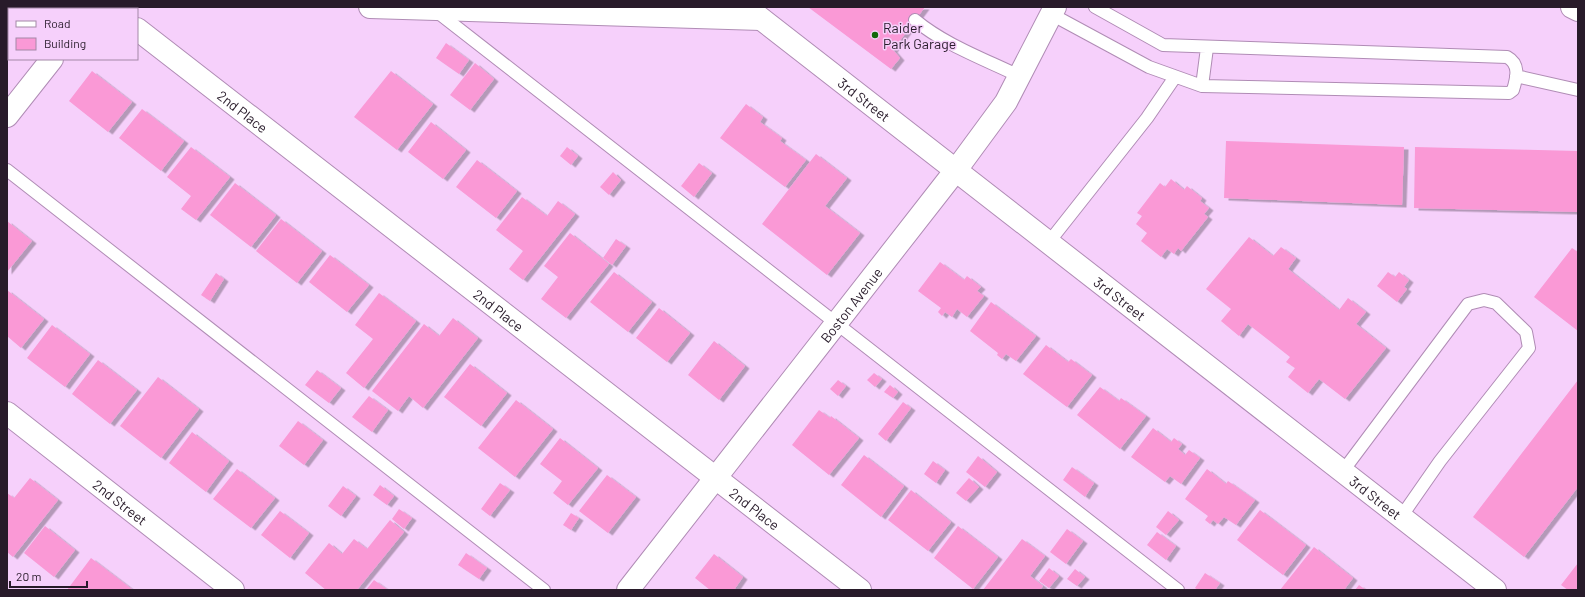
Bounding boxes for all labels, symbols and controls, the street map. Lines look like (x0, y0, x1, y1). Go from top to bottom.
legend (8, 8, 138, 60)
text: Road (44, 16, 71, 30)
place label: Raider Park Garage (883, 19, 956, 52)
marker: Raider Park Garage (870, 30, 880, 40)
text: Building (44, 36, 86, 50)
street label: 3rd Street (835, 74, 894, 125)
street label: 2nd Place (214, 86, 271, 136)
street label: Boston Avenue (816, 264, 885, 346)
street label: 3rd Street (1091, 273, 1149, 324)
street label: 2nd Place (470, 285, 527, 335)
street label: 3rd Street (1346, 472, 1405, 523)
street label: 2nd Street (90, 475, 151, 528)
street label: 2nd Place (726, 484, 783, 533)
scale bar (10, 563, 87, 589)
text: 20 m (16, 569, 42, 583)

